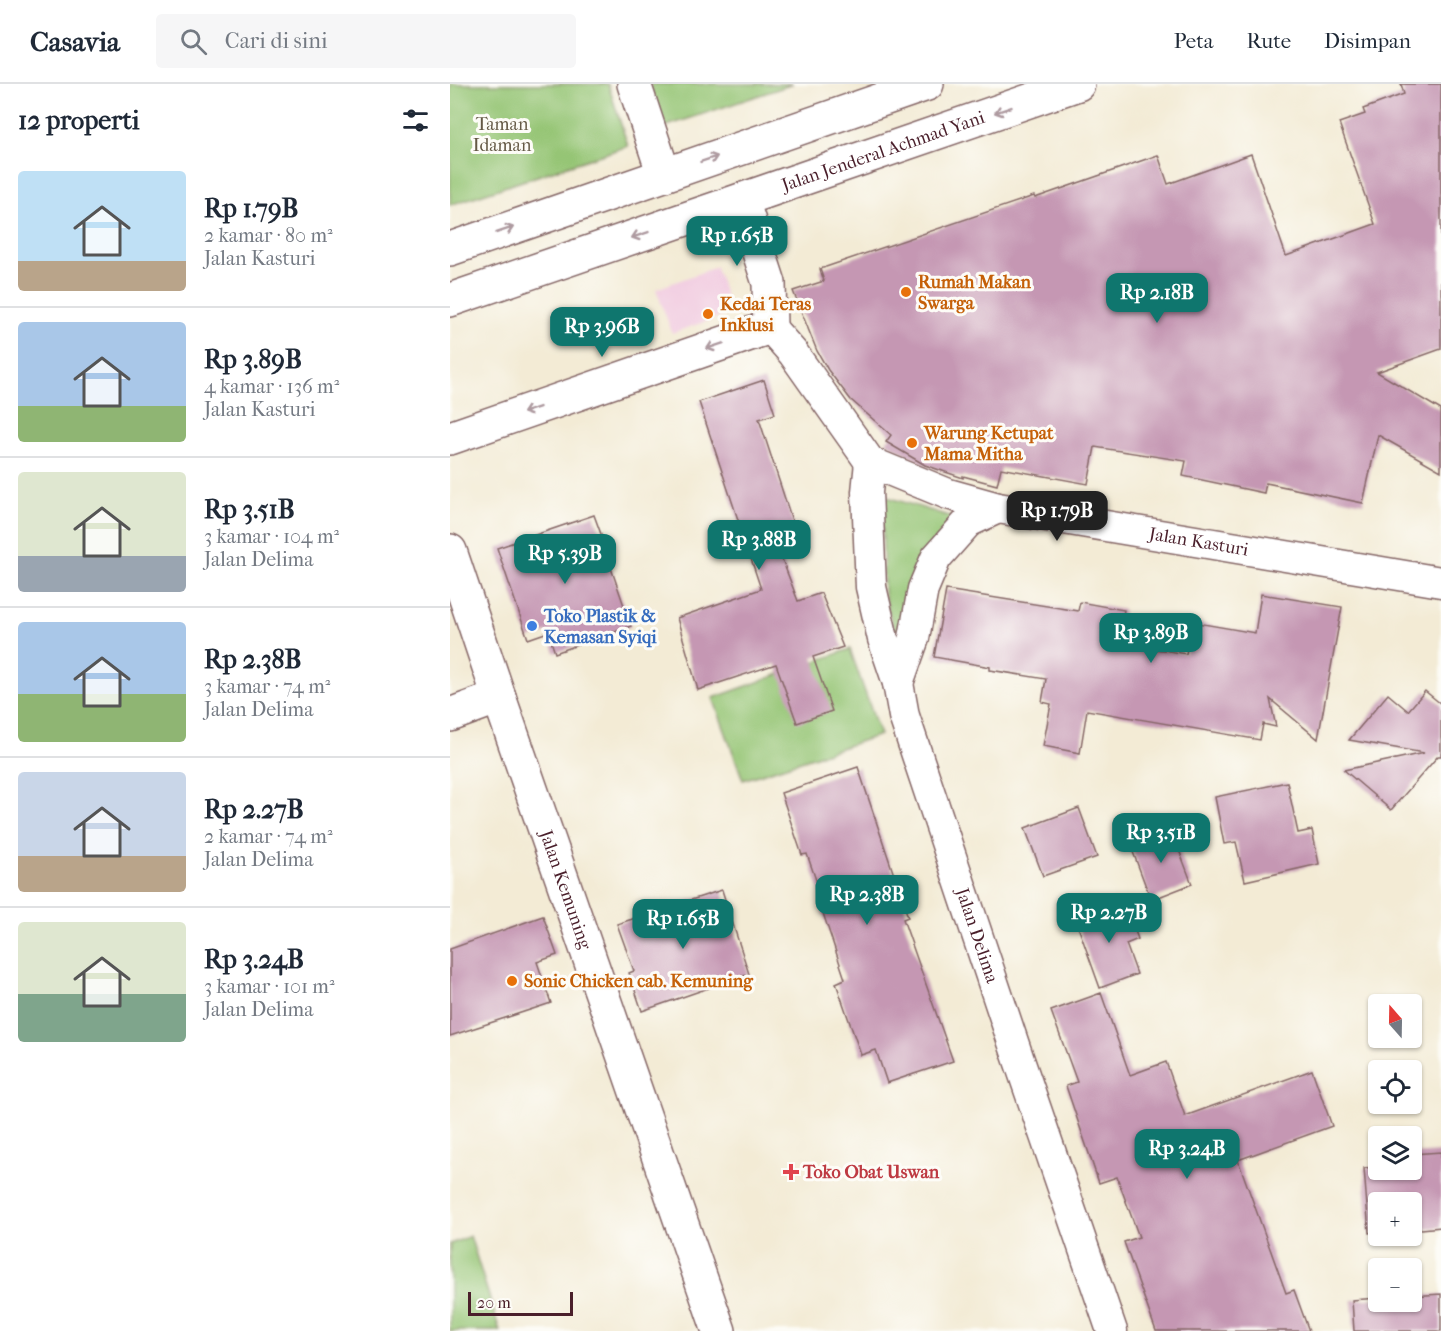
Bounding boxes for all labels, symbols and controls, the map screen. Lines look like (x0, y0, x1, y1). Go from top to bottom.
search box (156, 14, 576, 68)
text: Casavia (30, 25, 120, 58)
icon: search (177, 25, 210, 58)
text: Cari di sini (225, 28, 328, 54)
text: Peta (1174, 29, 1213, 53)
text: Rute (1246, 29, 1291, 53)
text: Disimpan (1324, 29, 1411, 53)
icon: filters (399, 104, 432, 137)
text: 12 properti (18, 105, 139, 136)
one-way arrow (994, 105, 1013, 116)
street label: Jalan Jenderal Achmad Yani (777, 107, 988, 197)
park label: Taman Idaman (473, 114, 532, 156)
one-way arrow (699, 153, 718, 164)
text: Rp 1.79B (204, 193, 298, 224)
icon: home (66, 195, 138, 267)
pin: Rp 1.65B (675, 216, 799, 267)
one-way arrow (495, 223, 514, 234)
text: 2 kamar · 80 m² (204, 224, 333, 247)
text: Rp 1.65B (700, 224, 774, 247)
one-way arrow (631, 231, 650, 242)
text: Jalan Kasturi (204, 247, 315, 270)
place label: Rumah Makan Swarga (918, 272, 1032, 314)
pin: Rp 2.18B (1095, 273, 1219, 324)
text: Rp 2.18B (1120, 281, 1194, 304)
marker: Rumah Makan Swarga (899, 285, 913, 299)
place label: Kedai Teras Inklusi (720, 294, 812, 336)
pin: Rp 3.96B (540, 307, 664, 358)
marker: Kedai Teras Inklusi (701, 307, 715, 321)
text: Rp 3.96B (564, 315, 640, 338)
one-way arrow (706, 342, 725, 353)
text: Rp 3.89B (204, 344, 302, 375)
icon: home (66, 346, 138, 418)
text: 4 kamar · 136 m² (204, 375, 339, 398)
text: Jalan Kasturi (204, 398, 315, 421)
one-way arrow (521, 405, 540, 416)
place label: Warung Ketupat Mama Mitha (923, 423, 1054, 465)
marker: Warung Ketupat Mama Mitha (905, 436, 919, 450)
pin: Rp 1.79B (995, 491, 1119, 542)
text: Rp 3.51B (204, 494, 295, 525)
icon: home (66, 496, 138, 568)
text: Rp 1.79B (1021, 499, 1093, 522)
pin: Rp 3.88B (697, 520, 821, 571)
street label: Jalan Kasturi (1146, 523, 1251, 561)
text: 3 kamar · 104 m² (204, 525, 339, 548)
text: Rp 3.88B (722, 528, 796, 551)
pin: Rp 5.39B (503, 534, 627, 585)
text: Rp 5.39B (528, 542, 602, 565)
text: Jalan Delima (204, 548, 313, 571)
place label: Toko Plastik & Kemasan Syiqi (543, 606, 657, 648)
pin: Rp 3.89B (1089, 613, 1213, 664)
marker: Toko Plastik & Kemasan Syiqi (525, 619, 539, 633)
text: Rp 3.89B (1113, 621, 1189, 644)
text: Rp 2.38B (204, 644, 302, 675)
icon: home (66, 646, 138, 718)
text: 3 kamar · 74 m² (204, 675, 330, 698)
text: Jalan Delima (204, 698, 313, 721)
text: Rp 2.27B (204, 794, 304, 825)
icon: home (66, 796, 138, 868)
pin: Rp 3.51B (1099, 813, 1223, 864)
text: Rp 3.51B (1126, 821, 1196, 844)
text: 2 kamar · 74 m² (204, 825, 333, 848)
street label: Jalan Kemuning (534, 826, 596, 953)
text: Jalan Delima (204, 848, 313, 871)
pin: Rp 2.38B (805, 875, 929, 926)
text: Rp 2.38B (829, 883, 905, 906)
street label: Jalan Delima (951, 884, 1003, 986)
pin: Rp 2.27B (1047, 893, 1171, 944)
pin: Rp 1.65B (621, 899, 745, 950)
text: Rp 2.27B (1071, 901, 1147, 924)
text: Rp 1.65B (646, 907, 720, 930)
text: Rp 3.24B (204, 944, 304, 975)
icon: home (66, 946, 138, 1018)
place label: Sonic Chicken cab. Kemuning (524, 971, 754, 992)
marker: Sonic Chicken cab. Kemuning (505, 974, 519, 988)
text: 3 kamar · 101 m² (204, 975, 335, 998)
north arrow (1368, 994, 1422, 1048)
map controls (1368, 994, 1422, 1312)
text: Jalan Delima (204, 998, 313, 1021)
button: locate (1368, 1060, 1422, 1114)
button: layers (1368, 1126, 1422, 1180)
pin: Rp 3.24B (1125, 1129, 1249, 1180)
text: Rp 3.24B (1149, 1137, 1225, 1160)
place label: Toko Obat Uswan (802, 1162, 940, 1183)
marker: Toko Obat Uswan (784, 1165, 798, 1179)
button: + (1368, 1192, 1422, 1246)
button: − (1368, 1258, 1422, 1312)
scale bar (468, 1289, 573, 1316)
text: 20 m (477, 1293, 511, 1312)

